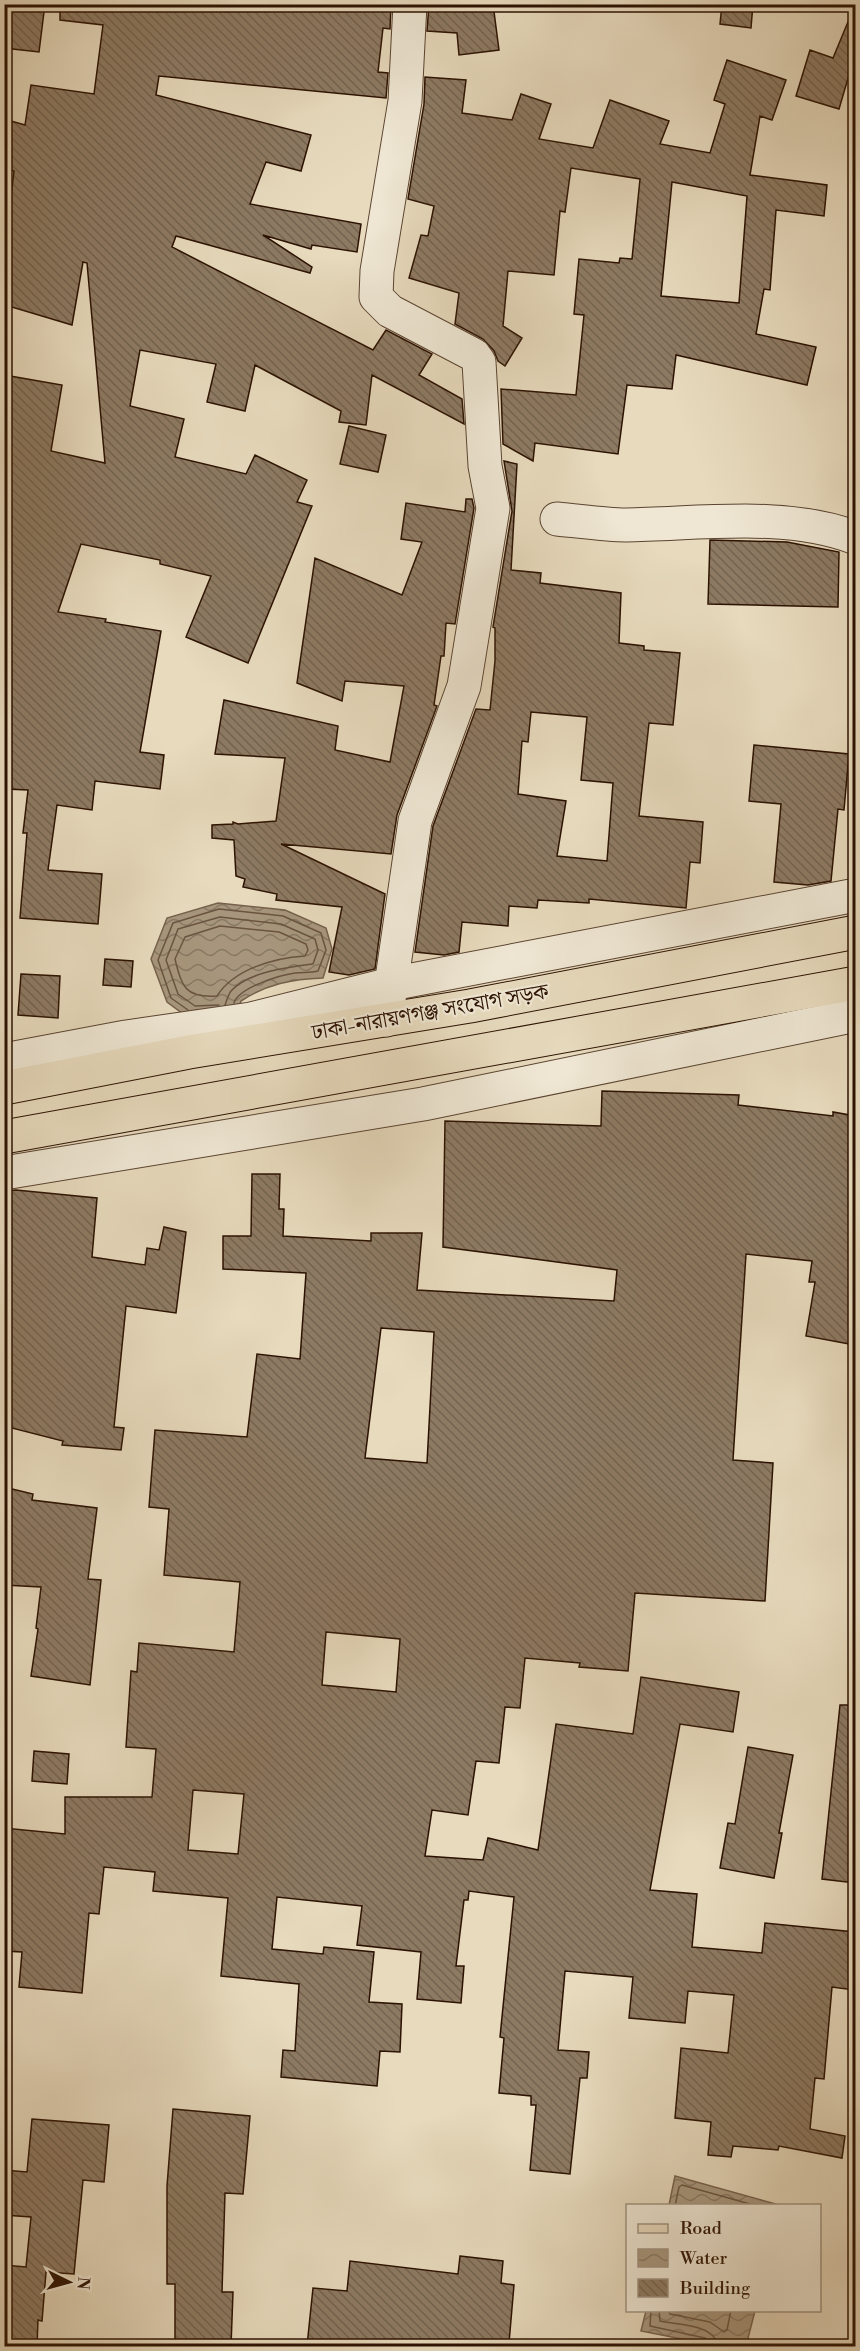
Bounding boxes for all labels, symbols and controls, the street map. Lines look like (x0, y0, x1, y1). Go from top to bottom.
street label: ঢাকা-নারায়ণগঞ্জ সংযোগ সড়ক (309, 978, 552, 1047)
legend (626, 2204, 821, 2312)
text: Road (680, 2217, 723, 2240)
text: Water (679, 2247, 728, 2270)
north arrow (39, 2252, 99, 2312)
text: N (72, 2276, 93, 2291)
text: Building (679, 2277, 751, 2300)

